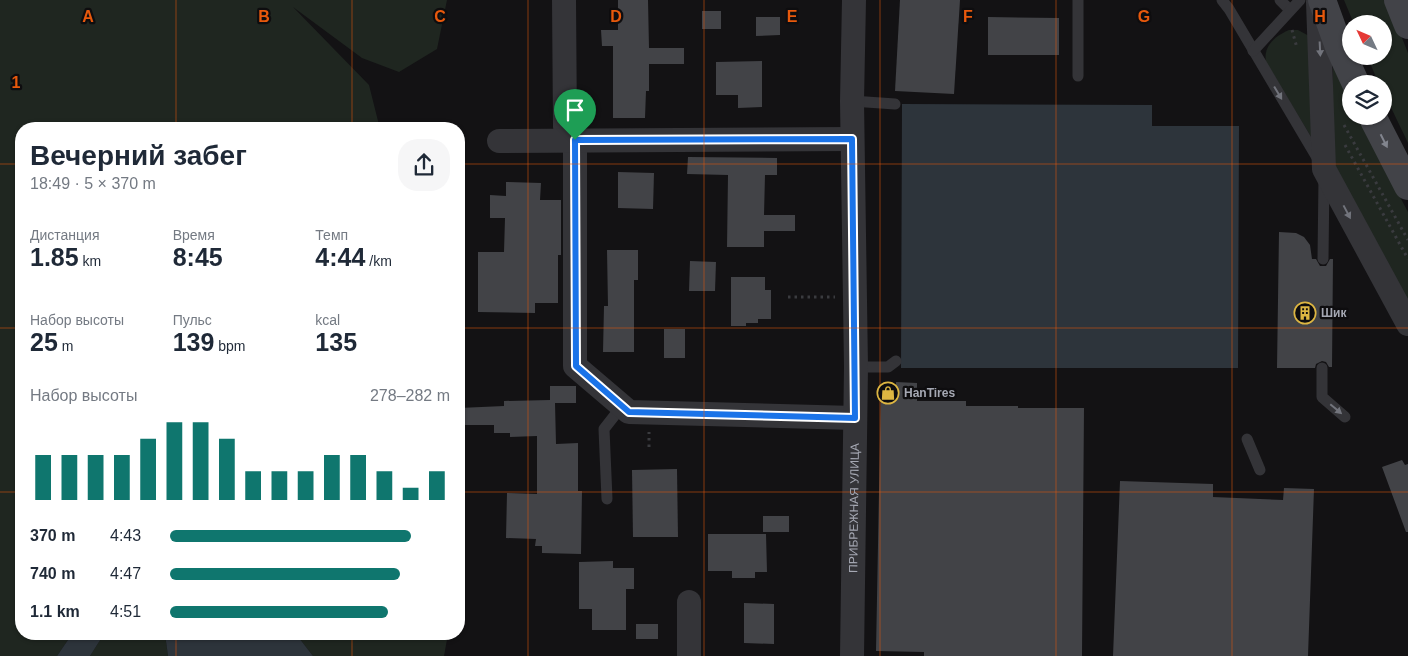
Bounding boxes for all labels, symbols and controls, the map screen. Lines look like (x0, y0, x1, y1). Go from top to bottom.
text: A (82, 8, 94, 25)
text: B (258, 8, 270, 25)
text: C (434, 8, 446, 25)
text: D (610, 8, 622, 25)
text: E (787, 8, 798, 25)
text: F (963, 8, 973, 25)
text: G (1138, 8, 1150, 25)
text: H (1314, 8, 1326, 25)
north arrow (1342, 15, 1392, 65)
map controls (1342, 15, 1392, 125)
one-way arrow (1317, 41, 1325, 57)
text: 1 (12, 74, 21, 91)
button: layers (1342, 75, 1392, 125)
one-way arrow (1274, 86, 1283, 99)
pin (554, 89, 596, 140)
icon: arrive (561, 96, 589, 124)
one-way arrow (1380, 133, 1388, 148)
button: share (398, 139, 450, 191)
text: Вечерний забег (30, 140, 247, 171)
text: 18:49 · 5 × 370 m (30, 175, 156, 192)
one-way arrow (1343, 205, 1351, 219)
text: Дистанция (30, 227, 100, 243)
text: Время (173, 227, 215, 243)
text: Темп (315, 227, 348, 243)
text: 1.85 (30, 243, 79, 271)
text: 8:45 (173, 243, 223, 271)
text: 4:44 (315, 243, 365, 271)
text: km (79, 253, 101, 269)
text: /km (365, 253, 392, 269)
building icon: Шик (1293, 301, 1317, 325)
place label: Шик (1321, 306, 1347, 320)
text: Набор высоты (30, 312, 124, 328)
text: Пульс (173, 312, 212, 328)
text: kcal (315, 312, 340, 328)
text: 25 (30, 328, 58, 356)
text: 139 (173, 328, 214, 356)
text: 135 (315, 328, 357, 356)
text: m (58, 338, 73, 354)
text: bpm (214, 338, 246, 354)
shop icon: HanTires (876, 381, 900, 405)
place label: HanTires (904, 386, 955, 400)
text: Набор высоты (30, 387, 137, 404)
text: 278–282 m (370, 387, 450, 404)
one-way arrow (1329, 403, 1342, 414)
street label: ПРИБРЕЖНАЯ УЛИЦА (846, 443, 862, 573)
text: 370 m (30, 527, 75, 544)
text: 4:43 (110, 527, 141, 544)
text: 740 m (30, 565, 75, 582)
text: 4:47 (110, 565, 141, 582)
text: 1.1 km (30, 603, 80, 620)
text: 4:51 (110, 603, 141, 620)

